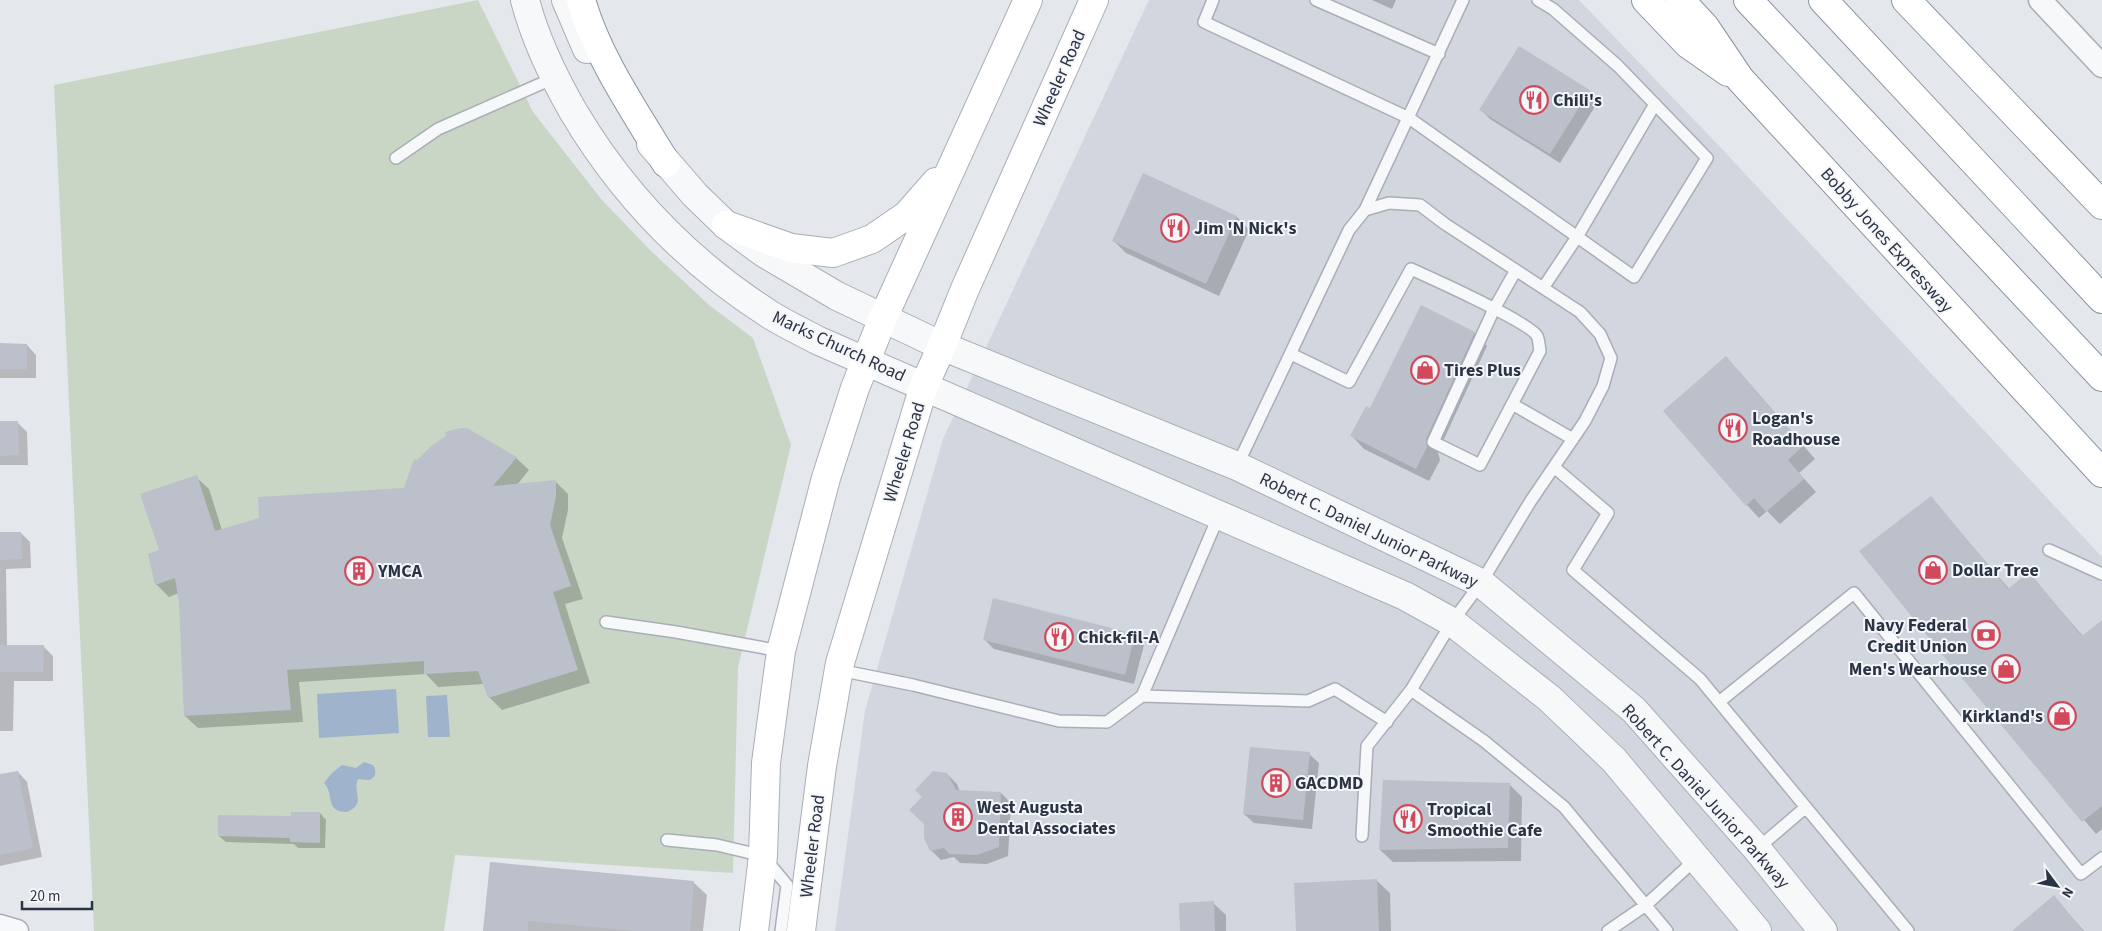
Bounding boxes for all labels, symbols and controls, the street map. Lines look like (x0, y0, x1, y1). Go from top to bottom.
street label: Wheeler Road (1027, 26, 1092, 131)
restaurant icon: Chili's (1519, 85, 1549, 115)
place label: Chili's (1553, 88, 1602, 113)
street label: Bobby Jones Expressway (1815, 162, 1959, 319)
restaurant icon: Jim 'N Nick's (1160, 213, 1190, 243)
place label: Jim 'N Nick's (1194, 216, 1296, 241)
street label: Marks Church Road (768, 305, 910, 388)
shop icon: Tires Plus (1410, 355, 1440, 385)
place label: Tires Plus (1444, 358, 1521, 383)
street label: Wheeler Road (877, 399, 932, 505)
place label: Logan's Roadhouse (1752, 406, 1840, 452)
restaurant icon: Logan's Roadhouse (1718, 413, 1748, 443)
street label: Robert C. Daniel Junior Parkway (1255, 466, 1483, 595)
shop icon: Dollar Tree (1918, 555, 1948, 585)
building icon: YMCA (344, 556, 374, 586)
place label: Dollar Tree (1952, 558, 2039, 583)
place label: YMCA (377, 559, 423, 584)
place label: Navy Federal Credit Union (1864, 613, 1967, 659)
bank icon: Navy Federal Credit Union (1971, 620, 2001, 650)
restaurant icon: Chick-fil-A (1044, 622, 1074, 652)
place label: Chick-fil-A (1078, 625, 1160, 650)
shop icon: Men's Wearhouse (1991, 654, 2021, 684)
place label: Men's Wearhouse (1849, 657, 1987, 682)
street label: Robert C. Daniel Junior Parkway (1616, 699, 1796, 895)
shop icon: Kirkland's (2047, 701, 2077, 731)
place label: Kirkland's (1962, 704, 2043, 729)
building icon: GACDMD (1261, 768, 1291, 798)
place label: GACDMD (1295, 771, 1364, 796)
street label: Wheeler Road (794, 793, 831, 899)
place label: West Augusta Dental Associates (977, 795, 1116, 841)
place label: Tropical Smoothie Cafe (1427, 797, 1542, 843)
building icon: West Augusta Dental Associates (943, 802, 973, 832)
restaurant icon: Tropical Smoothie Cafe (1393, 804, 1423, 834)
north arrow (2032, 861, 2082, 911)
scale bar (22, 878, 92, 910)
text: N (2056, 883, 2078, 902)
text: 20 m (30, 886, 60, 907)

